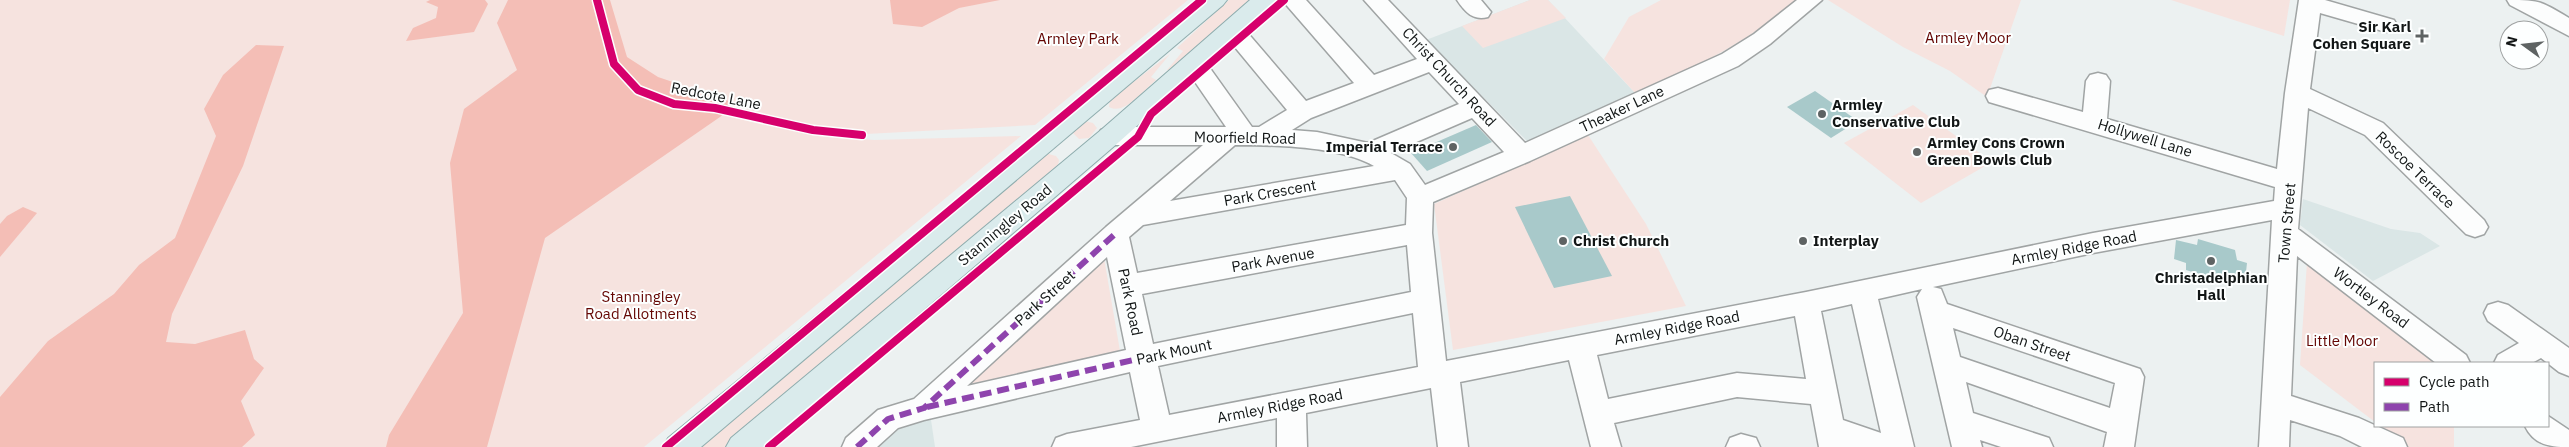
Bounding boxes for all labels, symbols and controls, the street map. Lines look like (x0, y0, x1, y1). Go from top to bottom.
place label: Sir Karl Cohen Square (2313, 17, 2411, 53)
north arrow (2499, 20, 2549, 70)
street label: Christ Church Road (1398, 23, 1500, 130)
park label: Armley Moor (1925, 28, 2011, 47)
park label: Armley Park (1037, 29, 1119, 48)
marker: Sir Karl Cohen Square (2415, 29, 2429, 43)
text: N (2501, 34, 2521, 49)
street label: Redcote Lane (669, 77, 763, 114)
street label: Theaker Lane (1577, 81, 1667, 136)
place label: Armley Conservative Club (1832, 95, 1960, 131)
marker: Armley Conservative Club (1816, 108, 1828, 120)
street label: Hollywell Lane (2096, 114, 2195, 161)
street label: Moorfield Road (1194, 127, 1296, 148)
street label: Roscoe Terrace (2372, 127, 2459, 212)
place label: Armley Cons Crown Green Bowls Club (1927, 133, 2065, 169)
place label: Imperial Terrace (1326, 137, 1443, 156)
marker: Imperial Terrace (1447, 141, 1459, 153)
marker: Armley Cons Crown Green Bowls Club (1911, 146, 1923, 158)
street label: Park Crescent (1222, 175, 1318, 210)
street label: Stanningley Road (954, 180, 1056, 269)
street label: Town Street (2274, 182, 2299, 264)
street label: Armley Ridge Road (2009, 226, 2138, 269)
place label: Christ Church (1573, 231, 1669, 250)
place label: Interplay (1813, 231, 1879, 250)
marker: Christ Church (1557, 235, 1569, 247)
marker: Interplay (1797, 235, 1809, 247)
street label: Park Avenue (1230, 243, 1316, 276)
marker: Christadelphian Hall (2205, 255, 2217, 267)
street label: Wortley Road (2330, 263, 2413, 332)
street label: Park Street (1010, 265, 1079, 330)
street label: Park Road (1114, 266, 1147, 337)
place label: Christadelphian Hall (2155, 268, 2267, 304)
park label: Stanningley Road Allotments (585, 287, 697, 323)
street label: Armley Ridge Road (1612, 306, 1741, 349)
street label: Oban Street (1991, 321, 2073, 366)
park label: Little Moor (2306, 331, 2378, 350)
street label: Park Mount (1134, 334, 1213, 369)
legend (2374, 362, 2549, 427)
text: Cycle path (2419, 372, 2490, 391)
street label: Armley Ridge Road (1215, 384, 1344, 427)
text: Path (2419, 397, 2450, 416)

